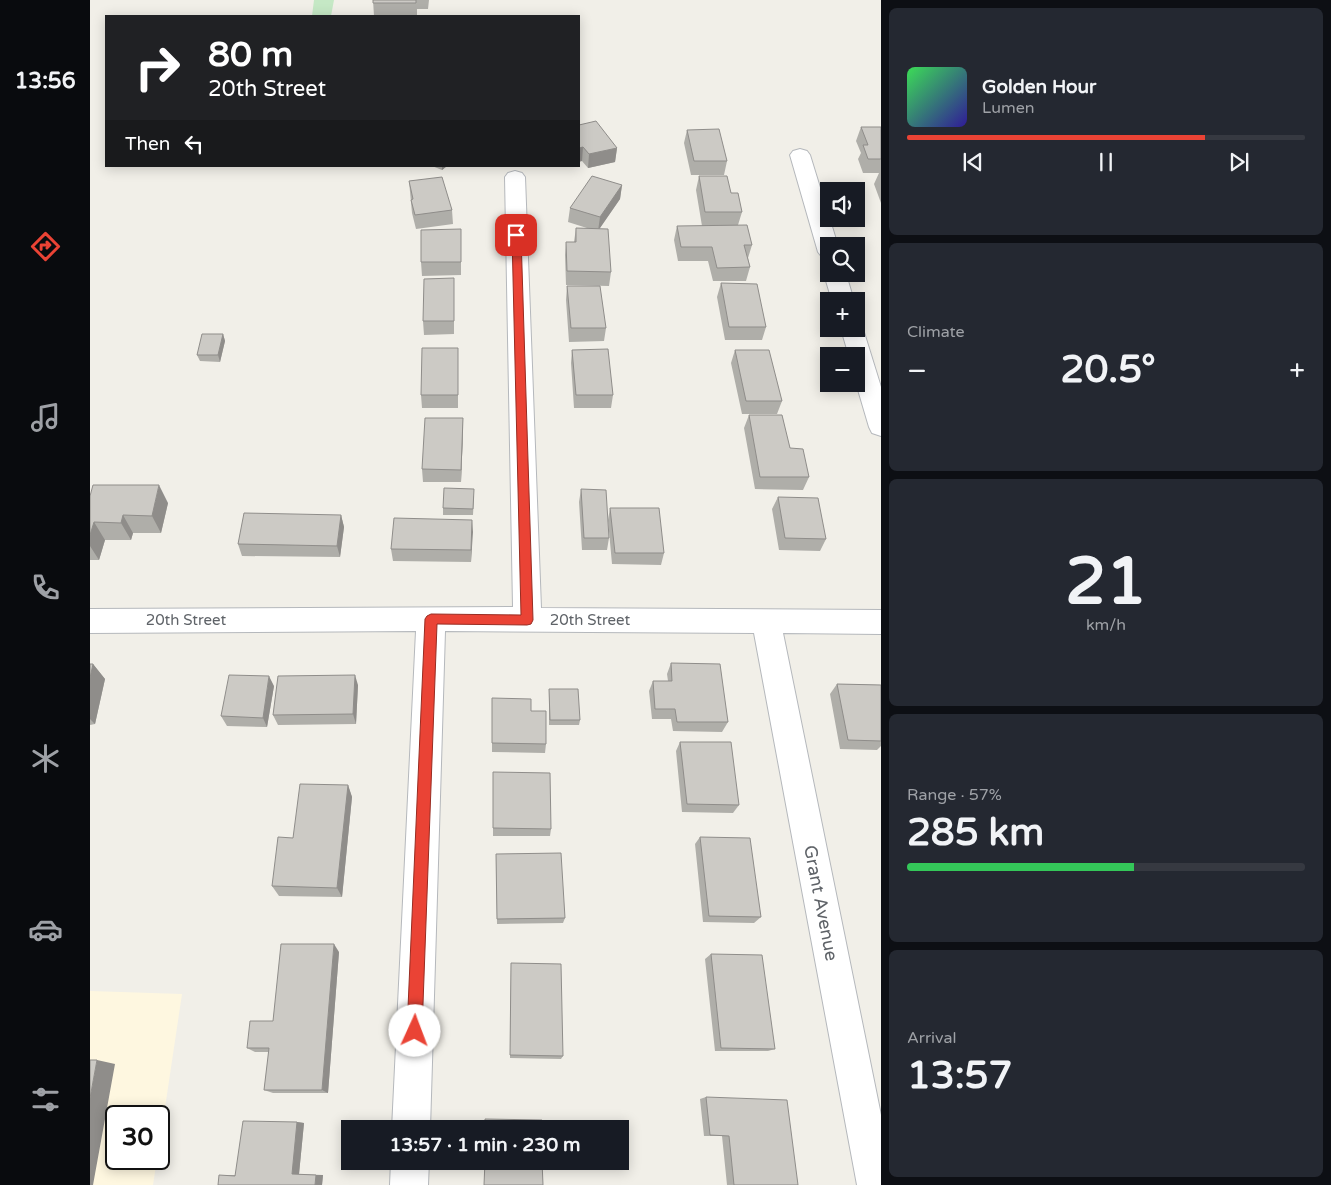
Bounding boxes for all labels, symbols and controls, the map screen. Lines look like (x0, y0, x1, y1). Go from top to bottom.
text: 80 m (208, 34, 293, 76)
icon: right (125, 35, 190, 100)
text: 13:56 (15, 68, 75, 94)
text: 20th Street (208, 76, 326, 102)
text: Golden Hour (982, 76, 1096, 98)
text: Lumen (982, 98, 1034, 118)
icon: left (180, 130, 208, 158)
text: Then (125, 133, 170, 155)
icon: previous (959, 148, 987, 176)
icon: pause (1092, 148, 1120, 176)
icon: next (1225, 148, 1253, 176)
map controls (820, 182, 865, 392)
button: sound (820, 182, 865, 227)
pin (495, 214, 537, 256)
icon: arrive (502, 221, 530, 249)
icon: directions (28, 229, 63, 264)
button: search (820, 237, 865, 282)
button: + (820, 292, 865, 337)
text: Climate (907, 322, 965, 342)
button: − (820, 347, 865, 392)
text: 20.5° (1061, 347, 1156, 393)
text: − (907, 354, 927, 388)
text: + (1289, 354, 1305, 388)
icon: music (28, 400, 63, 435)
text: 21 (1065, 543, 1147, 622)
icon: phone (28, 570, 63, 605)
street label: 20th Street (146, 611, 227, 629)
street label: 20th Street (550, 611, 631, 629)
text: km/h (1086, 615, 1126, 635)
icon: climate (28, 741, 63, 776)
text: Range · 57% (907, 785, 1002, 805)
text: 285 km (907, 810, 1044, 856)
street label: Grant Avenue (799, 843, 843, 963)
icon: car (28, 912, 63, 947)
position arrow (388, 1004, 440, 1056)
text: Arrival (907, 1028, 956, 1048)
text: 13:57 (907, 1053, 1012, 1099)
icon: filters (28, 1082, 63, 1117)
speed limit sign: 30 (105, 1105, 170, 1170)
text: 13:57 · 1 min · 230 m (389, 1134, 581, 1156)

